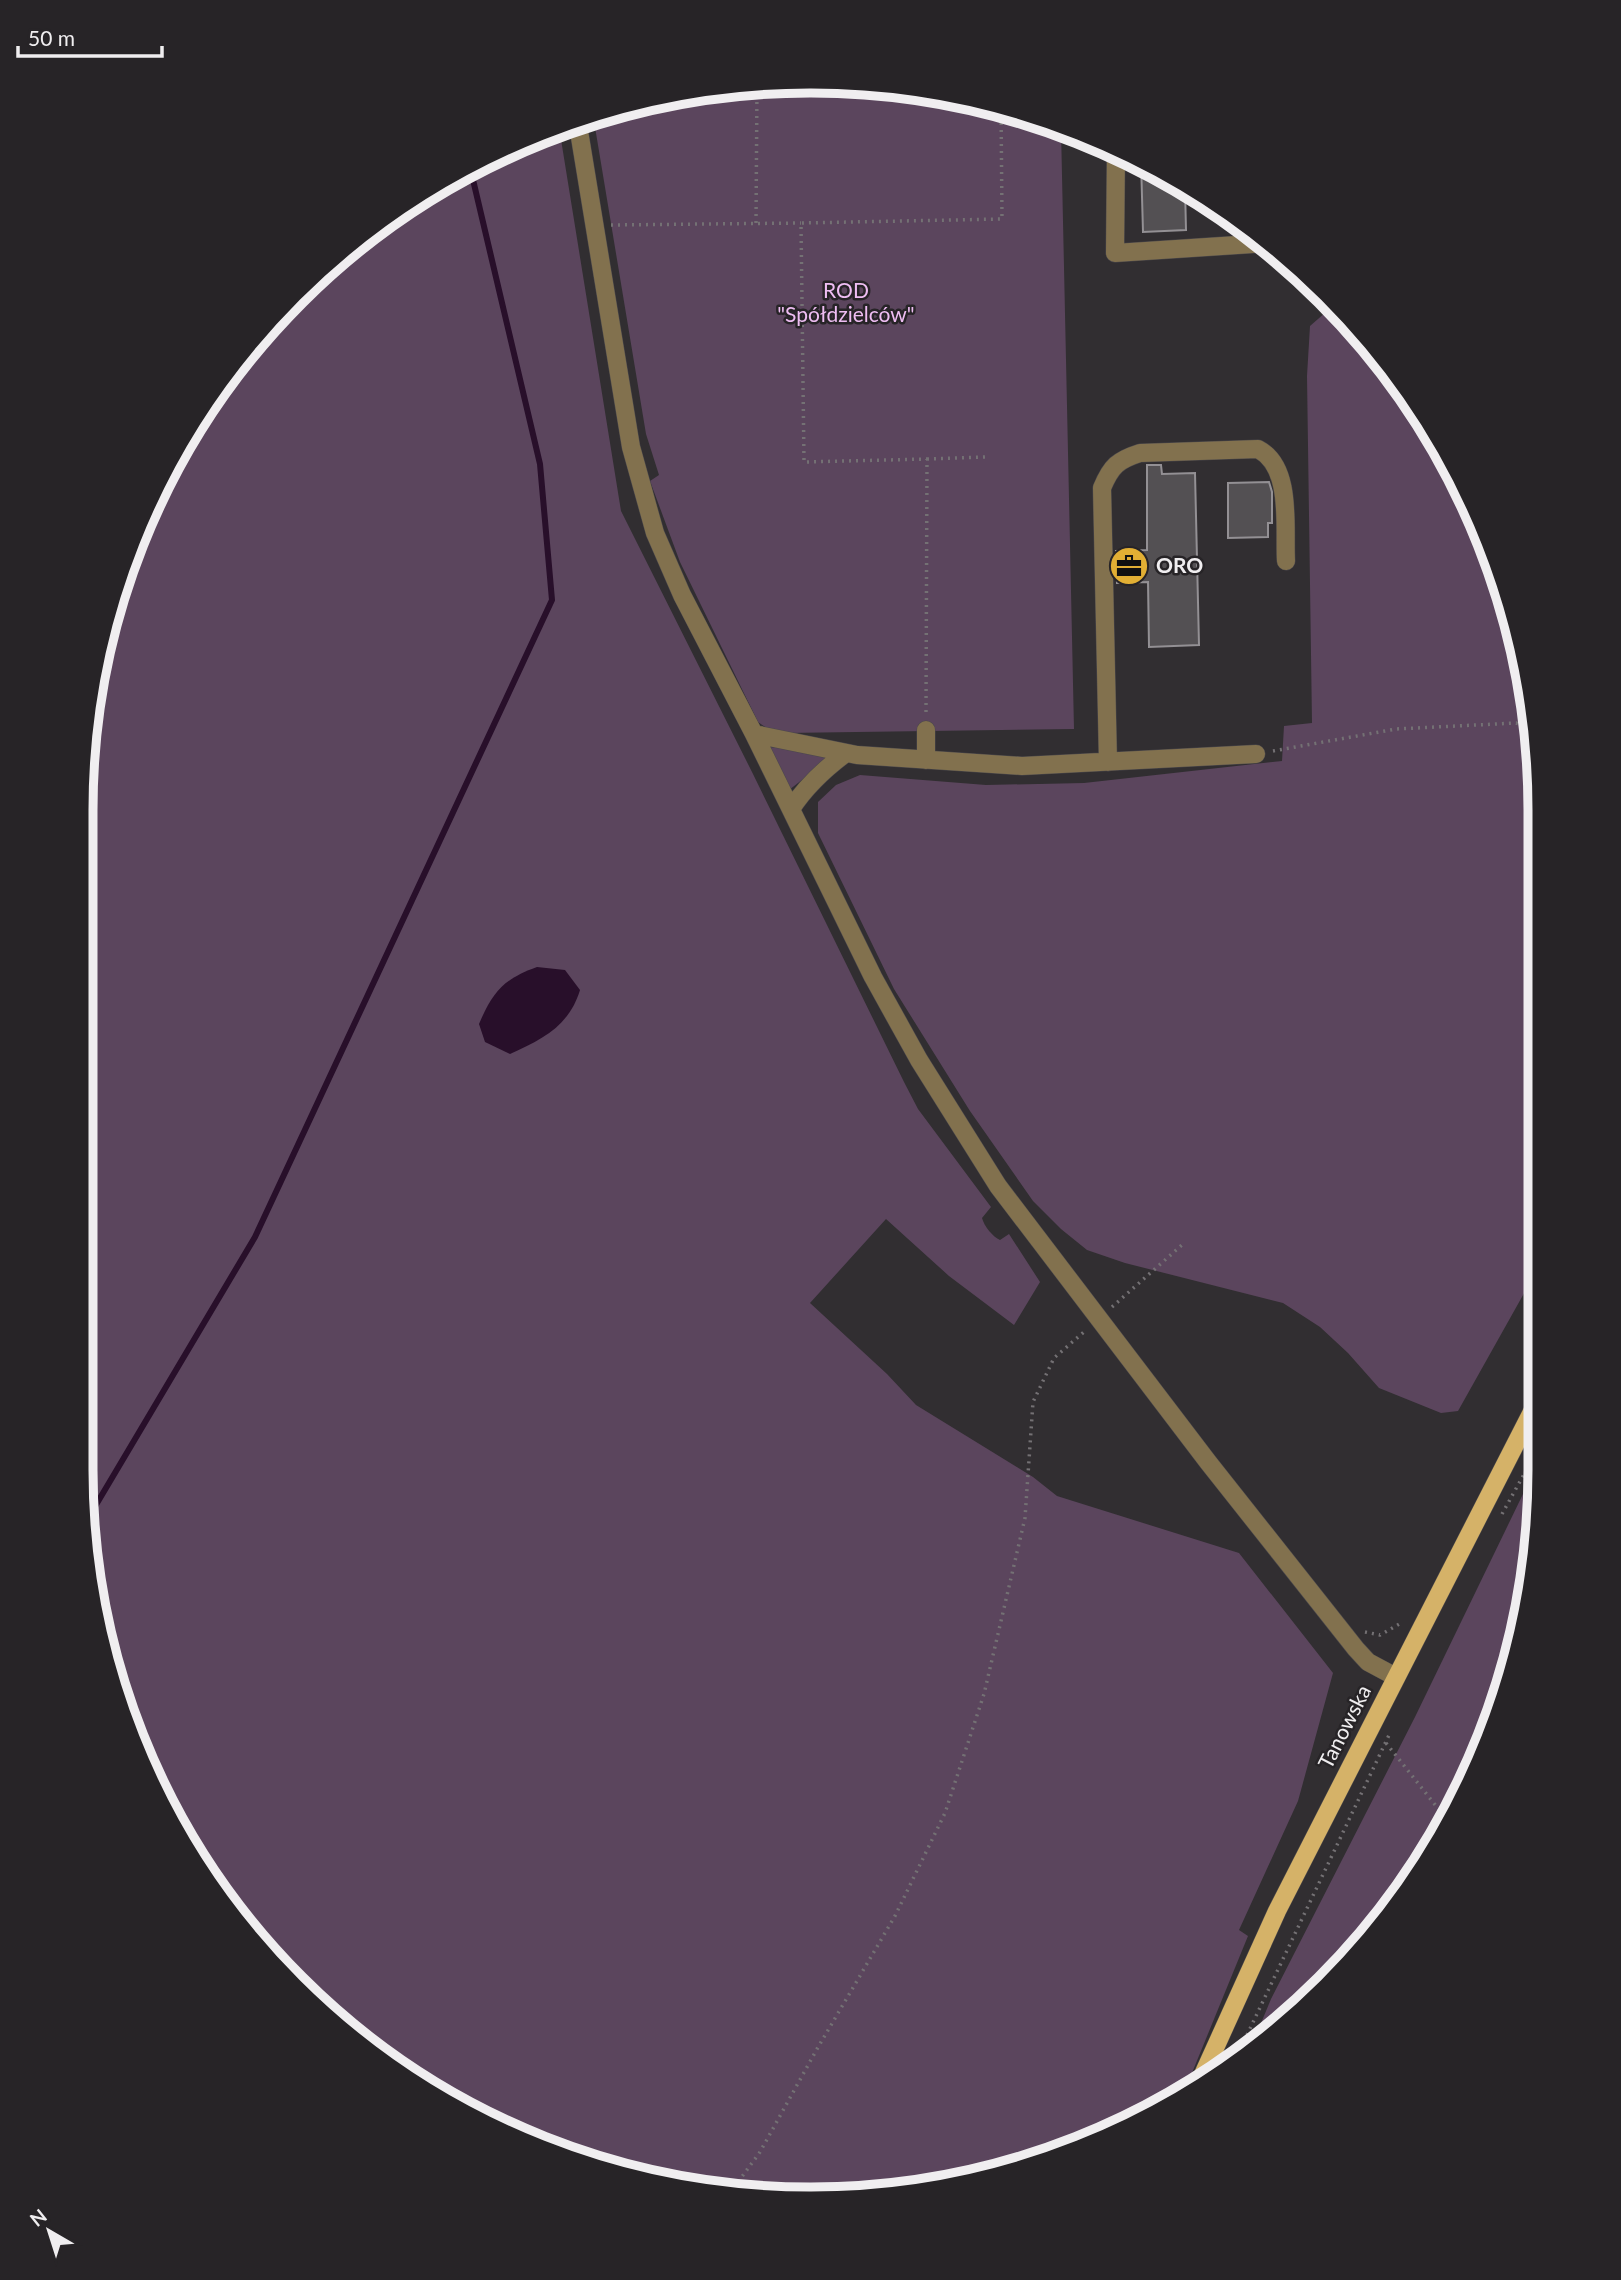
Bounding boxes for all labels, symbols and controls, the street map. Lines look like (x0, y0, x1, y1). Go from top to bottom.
scale bar (18, 14, 161, 58)
text: 50 m (28, 25, 75, 50)
park label: ROD "Spółdzielców" (777, 277, 915, 326)
office icon: ORO (1108, 545, 1150, 587)
place label: ORO (1156, 552, 1203, 577)
street label: Tanowska (1312, 1680, 1375, 1772)
north arrow (14, 2196, 84, 2266)
text: N (25, 2204, 51, 2231)

